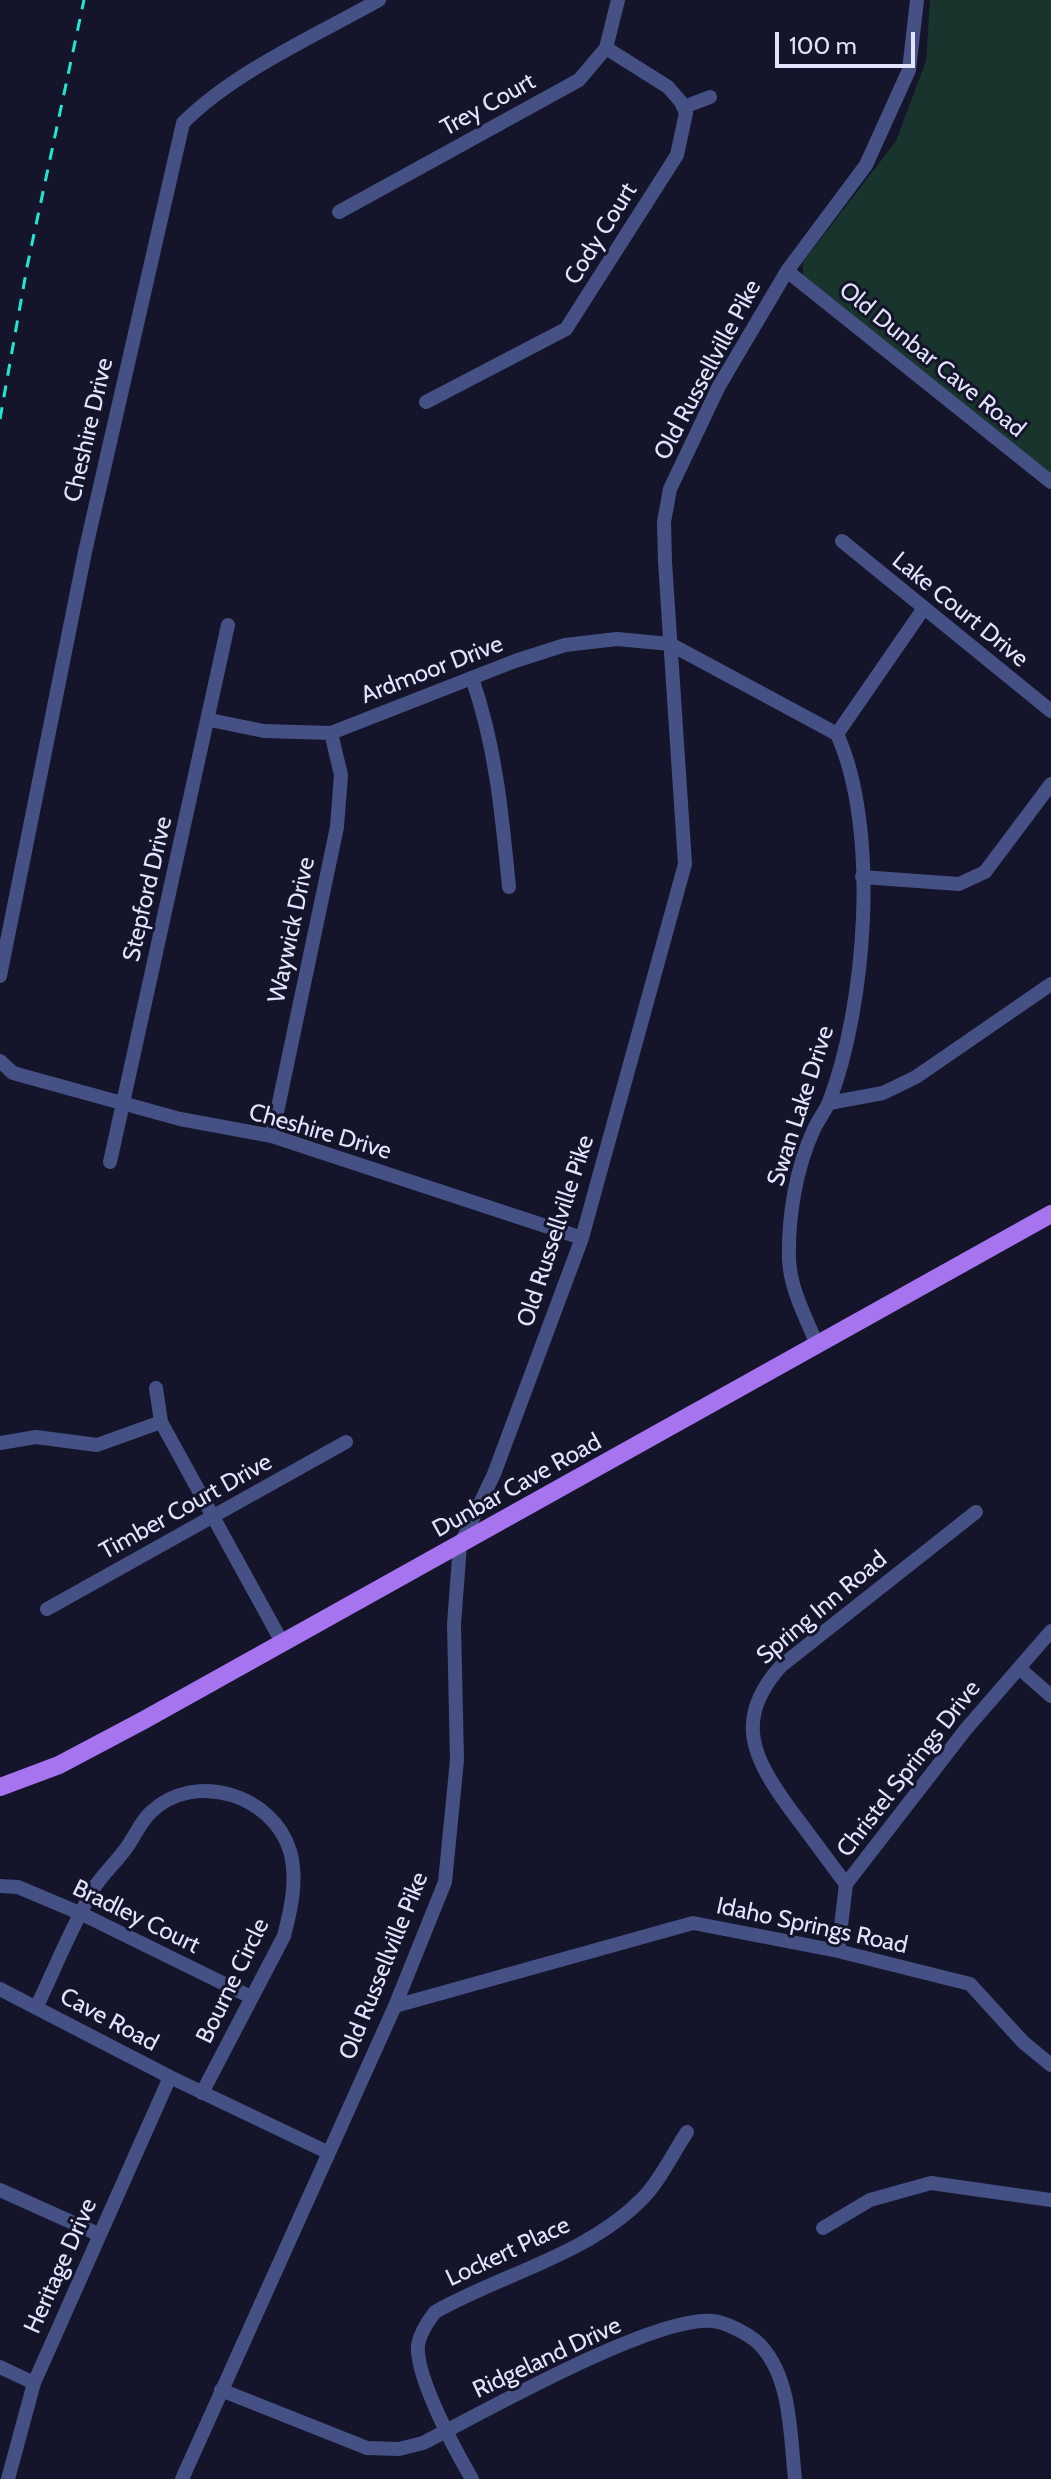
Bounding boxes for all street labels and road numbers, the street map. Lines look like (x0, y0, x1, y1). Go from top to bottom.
street label: Trey Court (436, 67, 540, 143)
street label: Cody Court (558, 178, 644, 290)
street label: Old Russellville Pike (648, 275, 768, 465)
street label: Old Dunbar Cave Road (833, 276, 1031, 444)
street label: Cheshire Drive (58, 355, 120, 505)
street label: Lake Court Drive (886, 546, 1034, 674)
street label: Ardmoor Drive (357, 630, 507, 710)
street label: Stepford Drive (117, 814, 179, 964)
street label: Waywick Drive (263, 854, 321, 1006)
street label: Swan Lake Drive (762, 1022, 840, 1190)
street label: Cheshire Drive (245, 1098, 395, 1166)
street label: Old Russellville Pike (511, 1132, 601, 1330)
street label: Dunbar Cave Road (428, 1428, 606, 1544)
street label: Timber Court Drive (95, 1448, 277, 1566)
street label: Spring Inn Road (751, 1545, 893, 1671)
street label: Christel Springs Drive (831, 1675, 987, 1863)
street label: Old Russellville Pike (333, 1868, 435, 2064)
street label: Bradley Court (68, 1874, 204, 1960)
street label: Idaho Springs Road (714, 1892, 910, 1960)
street label: Bourne Circle (190, 1914, 276, 2048)
street label: Cave Road (55, 1982, 163, 2058)
street label: Heritage Drive (18, 2194, 104, 2338)
street label: Lockert Place (442, 2211, 574, 2293)
street label: Ridgeland Drive (468, 2311, 626, 2405)

